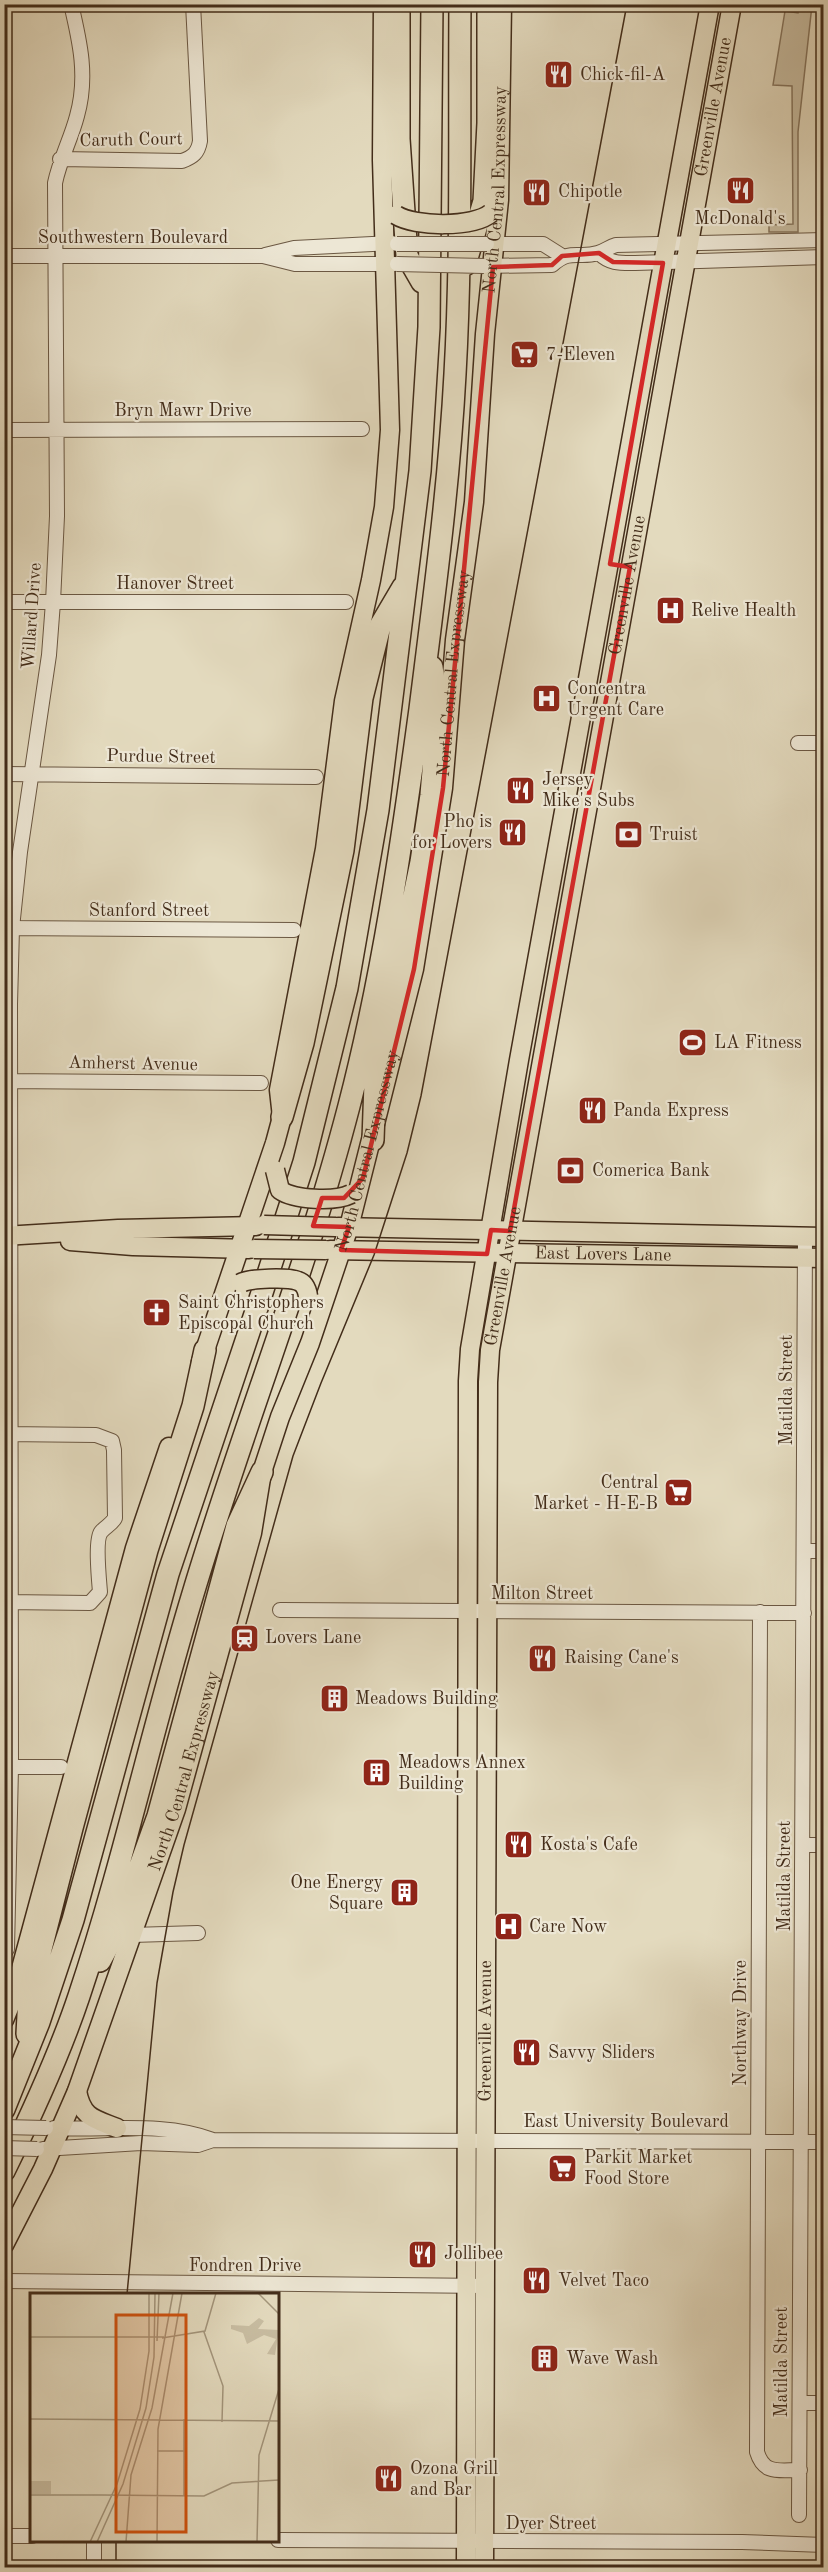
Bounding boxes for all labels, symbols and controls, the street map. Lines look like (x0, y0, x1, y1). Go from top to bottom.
street label: Greenville Avenue (692, 36, 735, 178)
restaurant icon: Chick-fil-A (543, 59, 575, 91)
place label: Chick-fil-A (580, 66, 666, 84)
street label: North Central Expressway (480, 85, 510, 294)
street label: Caruth Court (79, 130, 183, 150)
restaurant icon: McDonald's (724, 174, 756, 206)
restaurant icon: Chipotle (521, 176, 553, 208)
place label: Chipotle (558, 183, 622, 201)
place label: McDonald's (695, 210, 786, 228)
street label: Southwestern Boulevard (38, 229, 228, 247)
supermarket icon: 7-Eleven (509, 339, 541, 371)
place label: 7-Eleven (546, 346, 616, 364)
street label: Bryn Mawr Drive (114, 402, 252, 420)
street label: Greenville Avenue (606, 514, 649, 656)
street label: Willard Drive (19, 562, 45, 670)
street label: North Central Expressway (435, 568, 474, 778)
street label: Hanover Street (116, 575, 234, 593)
hospital icon: Relive Health (654, 595, 686, 627)
place label: Relive Health (691, 602, 796, 620)
place label: Concentra Urgent Care (567, 680, 664, 719)
hospital icon: Concentra Urgent Care (530, 683, 562, 715)
street label: Purdue Street (106, 747, 216, 767)
place label: Jersey Mike's Subs (542, 771, 635, 810)
restaurant icon: Jersey Mike's Subs (505, 774, 537, 806)
place label: Pho is for Lovers (412, 813, 492, 852)
restaurant icon: Pho is for Lovers (497, 816, 529, 848)
bank icon: Truist (612, 819, 644, 851)
place label: Truist (649, 826, 698, 844)
street label: Stanford Street (89, 902, 209, 920)
sports icon: LA Fitness (677, 1027, 709, 1059)
place label: LA Fitness (714, 1034, 802, 1052)
street label: North Central Expressway (332, 1047, 402, 1254)
street label: Amherst Avenue (68, 1054, 198, 1074)
restaurant icon: Panda Express (576, 1095, 608, 1127)
place label: Panda Express (613, 1102, 729, 1120)
bank icon: Comerica Bank (555, 1155, 587, 1187)
place label: Comerica Bank (592, 1162, 710, 1180)
street label: Greenville Avenue (482, 1205, 525, 1347)
street label: East Lovers Lane (534, 1244, 672, 1265)
place label: Saint Christophers Episcopal Church (178, 1294, 324, 1333)
church icon: Saint Christophers Episcopal Church (141, 1297, 173, 1329)
street label: Matilda Street (778, 1334, 796, 1446)
place label: Central Market - H-E-B (534, 1474, 658, 1513)
supermarket icon: Central Market - H-E-B (663, 1477, 695, 1509)
street label: Milton Street (491, 1585, 593, 1603)
station icon: Lovers Lane (228, 1622, 260, 1654)
place label: Lovers Lane (265, 1629, 361, 1647)
restaurant icon: Raising Cane's (527, 1642, 559, 1674)
place label: Raising Cane's (564, 1649, 679, 1667)
street label: North Central Expressway (146, 1669, 223, 1874)
building icon: Meadows Building (318, 1683, 350, 1715)
place label: Meadows Building (355, 1690, 498, 1708)
place label: Meadows Annex Building (398, 1754, 526, 1793)
building icon: Meadows Annex Building (361, 1757, 393, 1789)
street label: Matilda Street (776, 1820, 794, 1932)
restaurant icon: Kosta's Cafe (503, 1829, 535, 1861)
place label: Kosta's Cafe (540, 1836, 638, 1854)
place label: One Energy Square (290, 1874, 383, 1913)
building icon: One Energy Square (388, 1877, 420, 1909)
hospital icon: Care Now (492, 1911, 524, 1943)
place label: Care Now (529, 1918, 607, 1936)
street label: Greenville Avenue (477, 1960, 495, 2102)
street label: Northway Drive (732, 1960, 750, 2086)
restaurant icon: Savvy Sliders (511, 2037, 543, 2069)
place label: Savvy Sliders (548, 2044, 655, 2062)
street label: East University Boulevard (523, 2113, 729, 2131)
place label: Parkit Market Food Store (584, 2149, 693, 2188)
supermarket icon: Parkit Market Food Store (547, 2152, 579, 2184)
restaurant icon: Jollibee (407, 2238, 439, 2270)
place label: Jollibee (444, 2245, 503, 2263)
street label: Fondren Drive (189, 2257, 301, 2275)
restaurant icon: Velvet Taco (521, 2265, 553, 2297)
place label: Velvet Taco (558, 2272, 649, 2290)
inset map (30, 2293, 279, 2542)
street label: Matilda Street (773, 2306, 791, 2418)
building icon: Wave Wash (529, 2343, 561, 2375)
place label: Wave Wash (566, 2350, 659, 2368)
place label: Ozona Grill and Bar (410, 2460, 498, 2499)
restaurant icon: Ozona Grill and Bar (373, 2463, 405, 2495)
street label: Dyer Street (505, 2515, 597, 2533)

